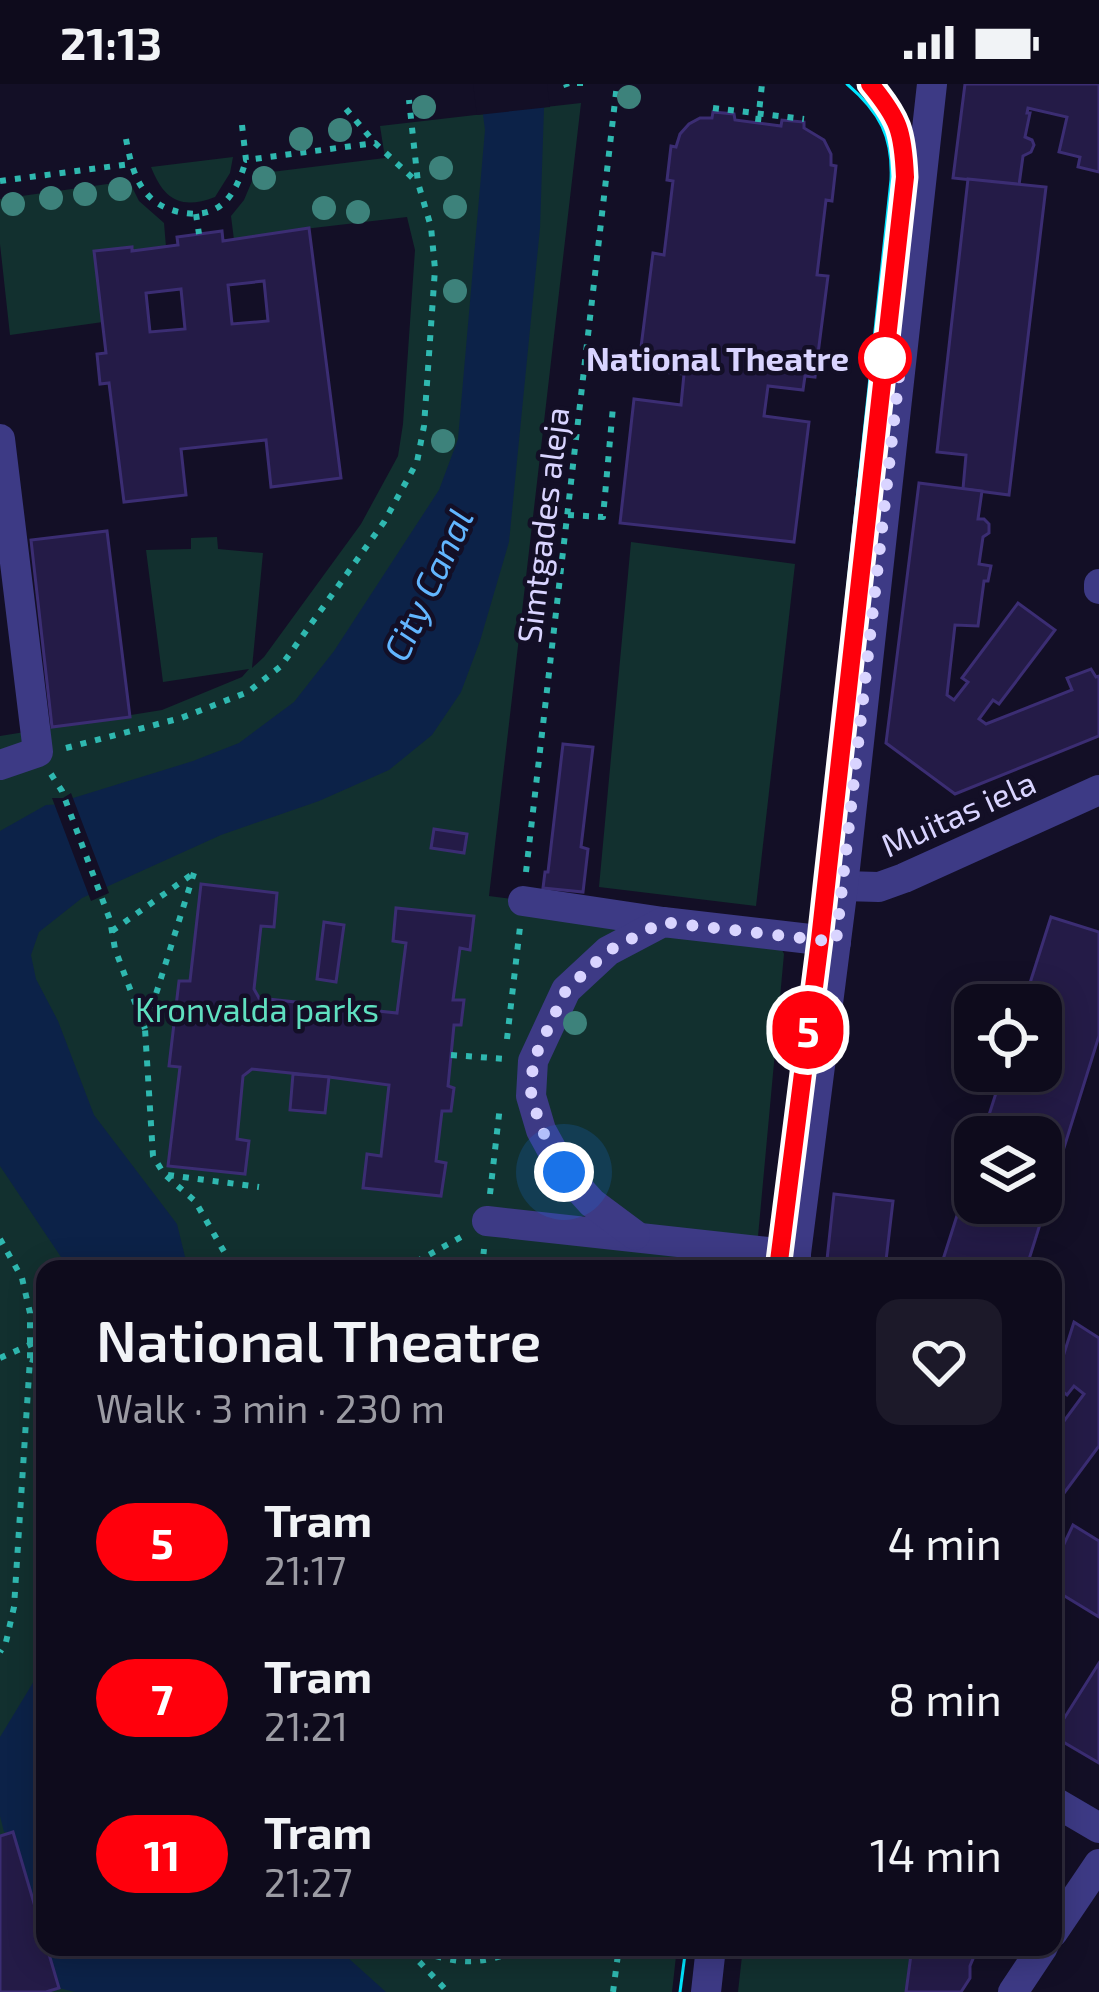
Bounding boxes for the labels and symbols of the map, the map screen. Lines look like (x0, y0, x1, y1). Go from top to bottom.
marker: National Theatre (860, 333, 910, 383)
place label: National Theatre (586, 338, 849, 378)
street label: Simtgades aleja (508, 405, 576, 645)
water label: City Canal (373, 501, 482, 667)
street label: Muitas iela (875, 761, 1041, 865)
park label: Kronvalda parks (135, 989, 379, 1029)
line badge: 5 (769, 991, 847, 1069)
your location (534, 1142, 594, 1202)

